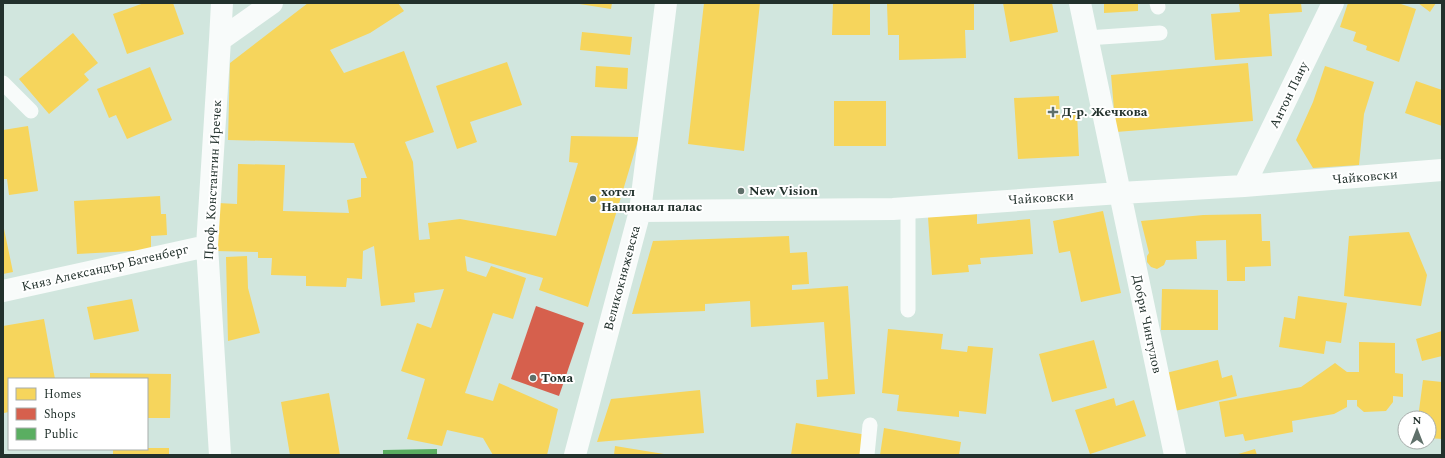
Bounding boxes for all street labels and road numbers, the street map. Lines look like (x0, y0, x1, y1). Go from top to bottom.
street label: Антон Пану (1264, 57, 1314, 132)
street label: Проф. Константин Иречек (199, 99, 227, 261)
street label: Чайковски (1332, 164, 1399, 190)
street label: Чайковски (1008, 186, 1075, 210)
street label: Великокняжевска (598, 223, 646, 333)
street label: Княз Александър Батенберг (20, 239, 190, 297)
street label: Добри Чинтулов (1127, 273, 1167, 376)

